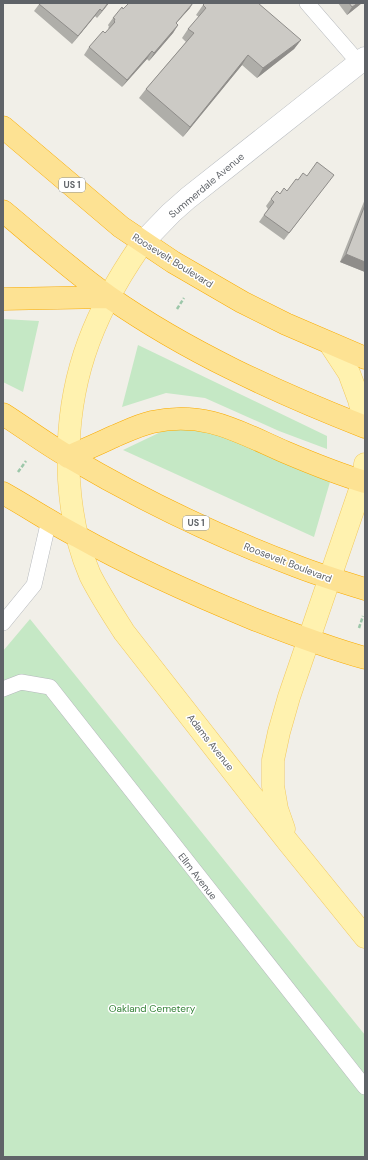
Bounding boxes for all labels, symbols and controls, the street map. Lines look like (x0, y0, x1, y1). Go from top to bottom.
street label: Summerdale Avenue (166, 150, 247, 221)
road number: US 1 (59, 178, 85, 192)
street label: Roosevelt Boulevard (130, 230, 216, 291)
road number: US 1 (183, 516, 209, 530)
street label: Roosevelt Boulevard (242, 540, 334, 585)
street label: Adams Avenue (184, 711, 237, 774)
street label: Ellm Avenue (175, 850, 220, 902)
park label: Oakland Cemetery (109, 1002, 196, 1015)

